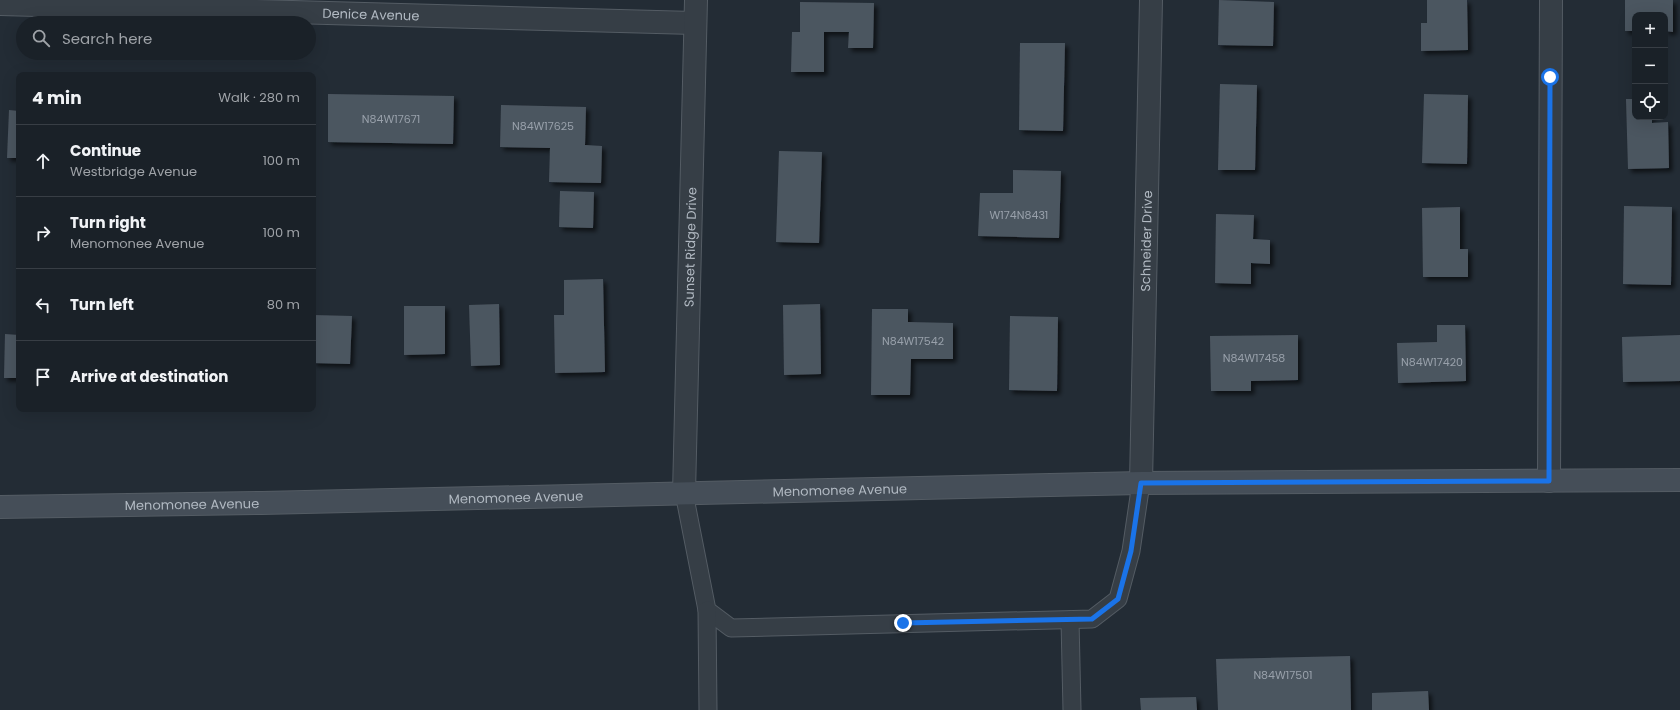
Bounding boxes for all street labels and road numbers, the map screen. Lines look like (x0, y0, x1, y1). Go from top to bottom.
street label: Denice Avenue (322, 3, 420, 25)
street label: Sunset Ridge Drive (679, 187, 701, 307)
street label: Schneider Drive (1135, 190, 1157, 292)
street label: Menomonee Avenue (772, 479, 907, 501)
street label: Menomonee Avenue (448, 486, 583, 508)
street label: Menomonee Avenue (125, 494, 259, 515)

